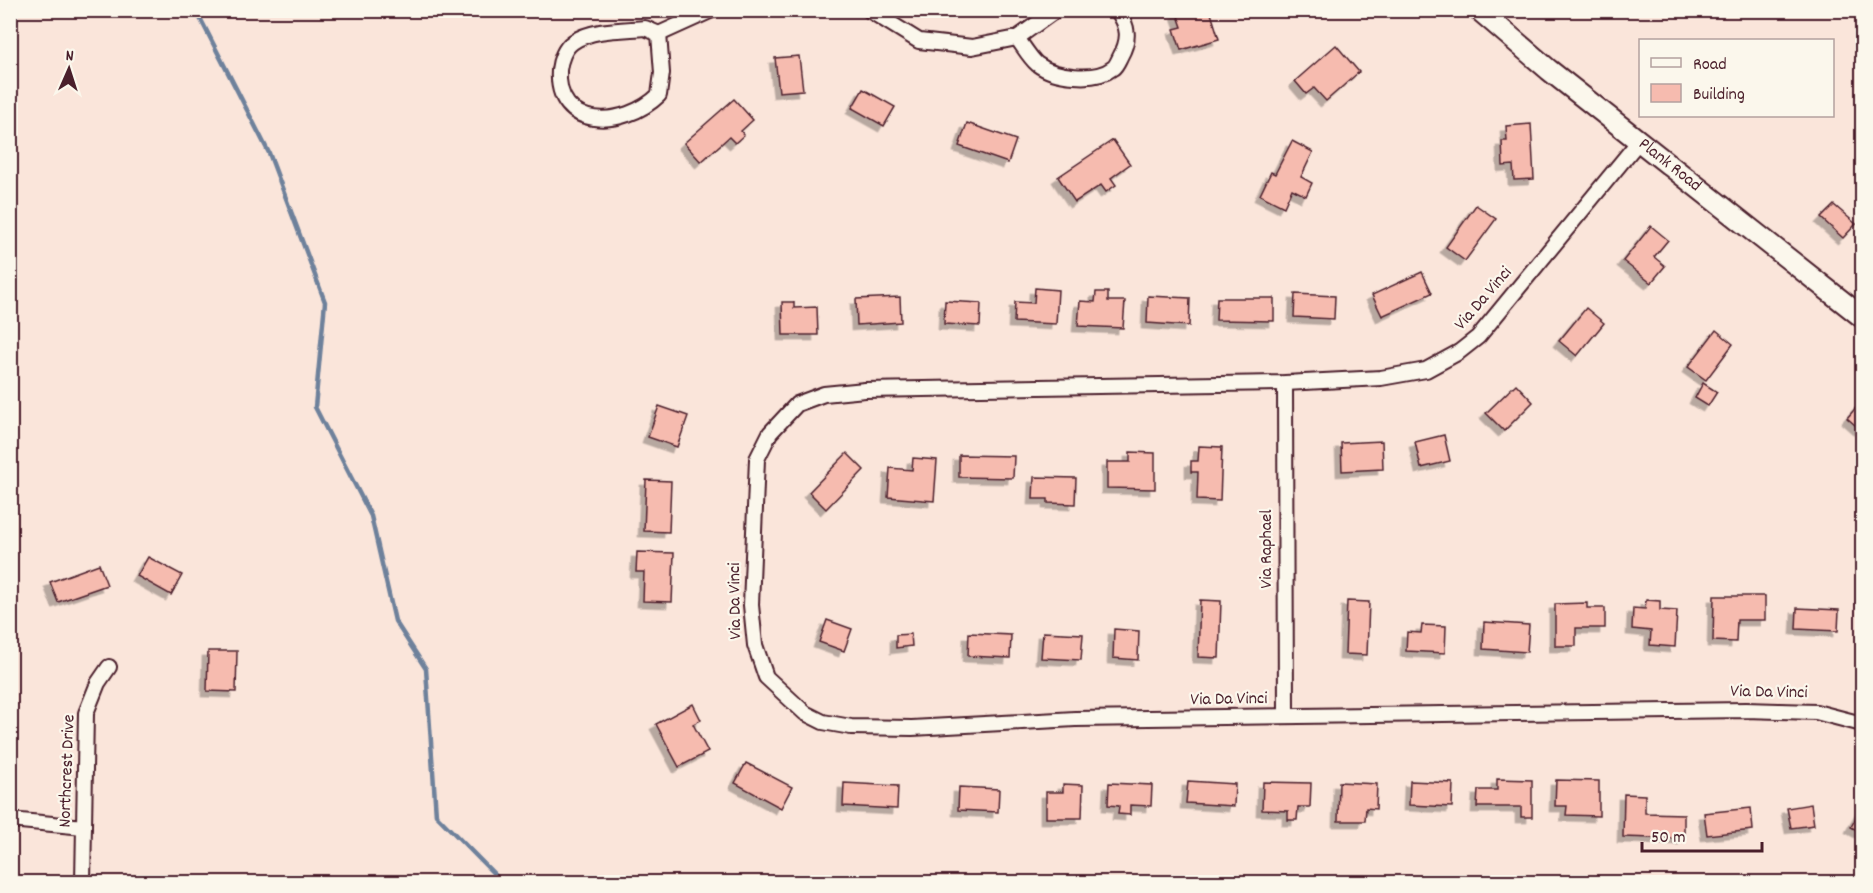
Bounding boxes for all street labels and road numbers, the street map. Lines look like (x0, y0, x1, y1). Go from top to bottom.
street label: Plank Road (1633, 132, 1707, 198)
street label: Via Da Vinci (1449, 262, 1519, 336)
street label: Via Raphael (1255, 509, 1280, 588)
street label: Via Da Vinci (723, 562, 749, 640)
street label: Via Da Vinci (1730, 680, 1808, 706)
street label: Via Da Vinci (1190, 687, 1268, 713)
street label: Northcrest Drive (54, 714, 82, 828)

